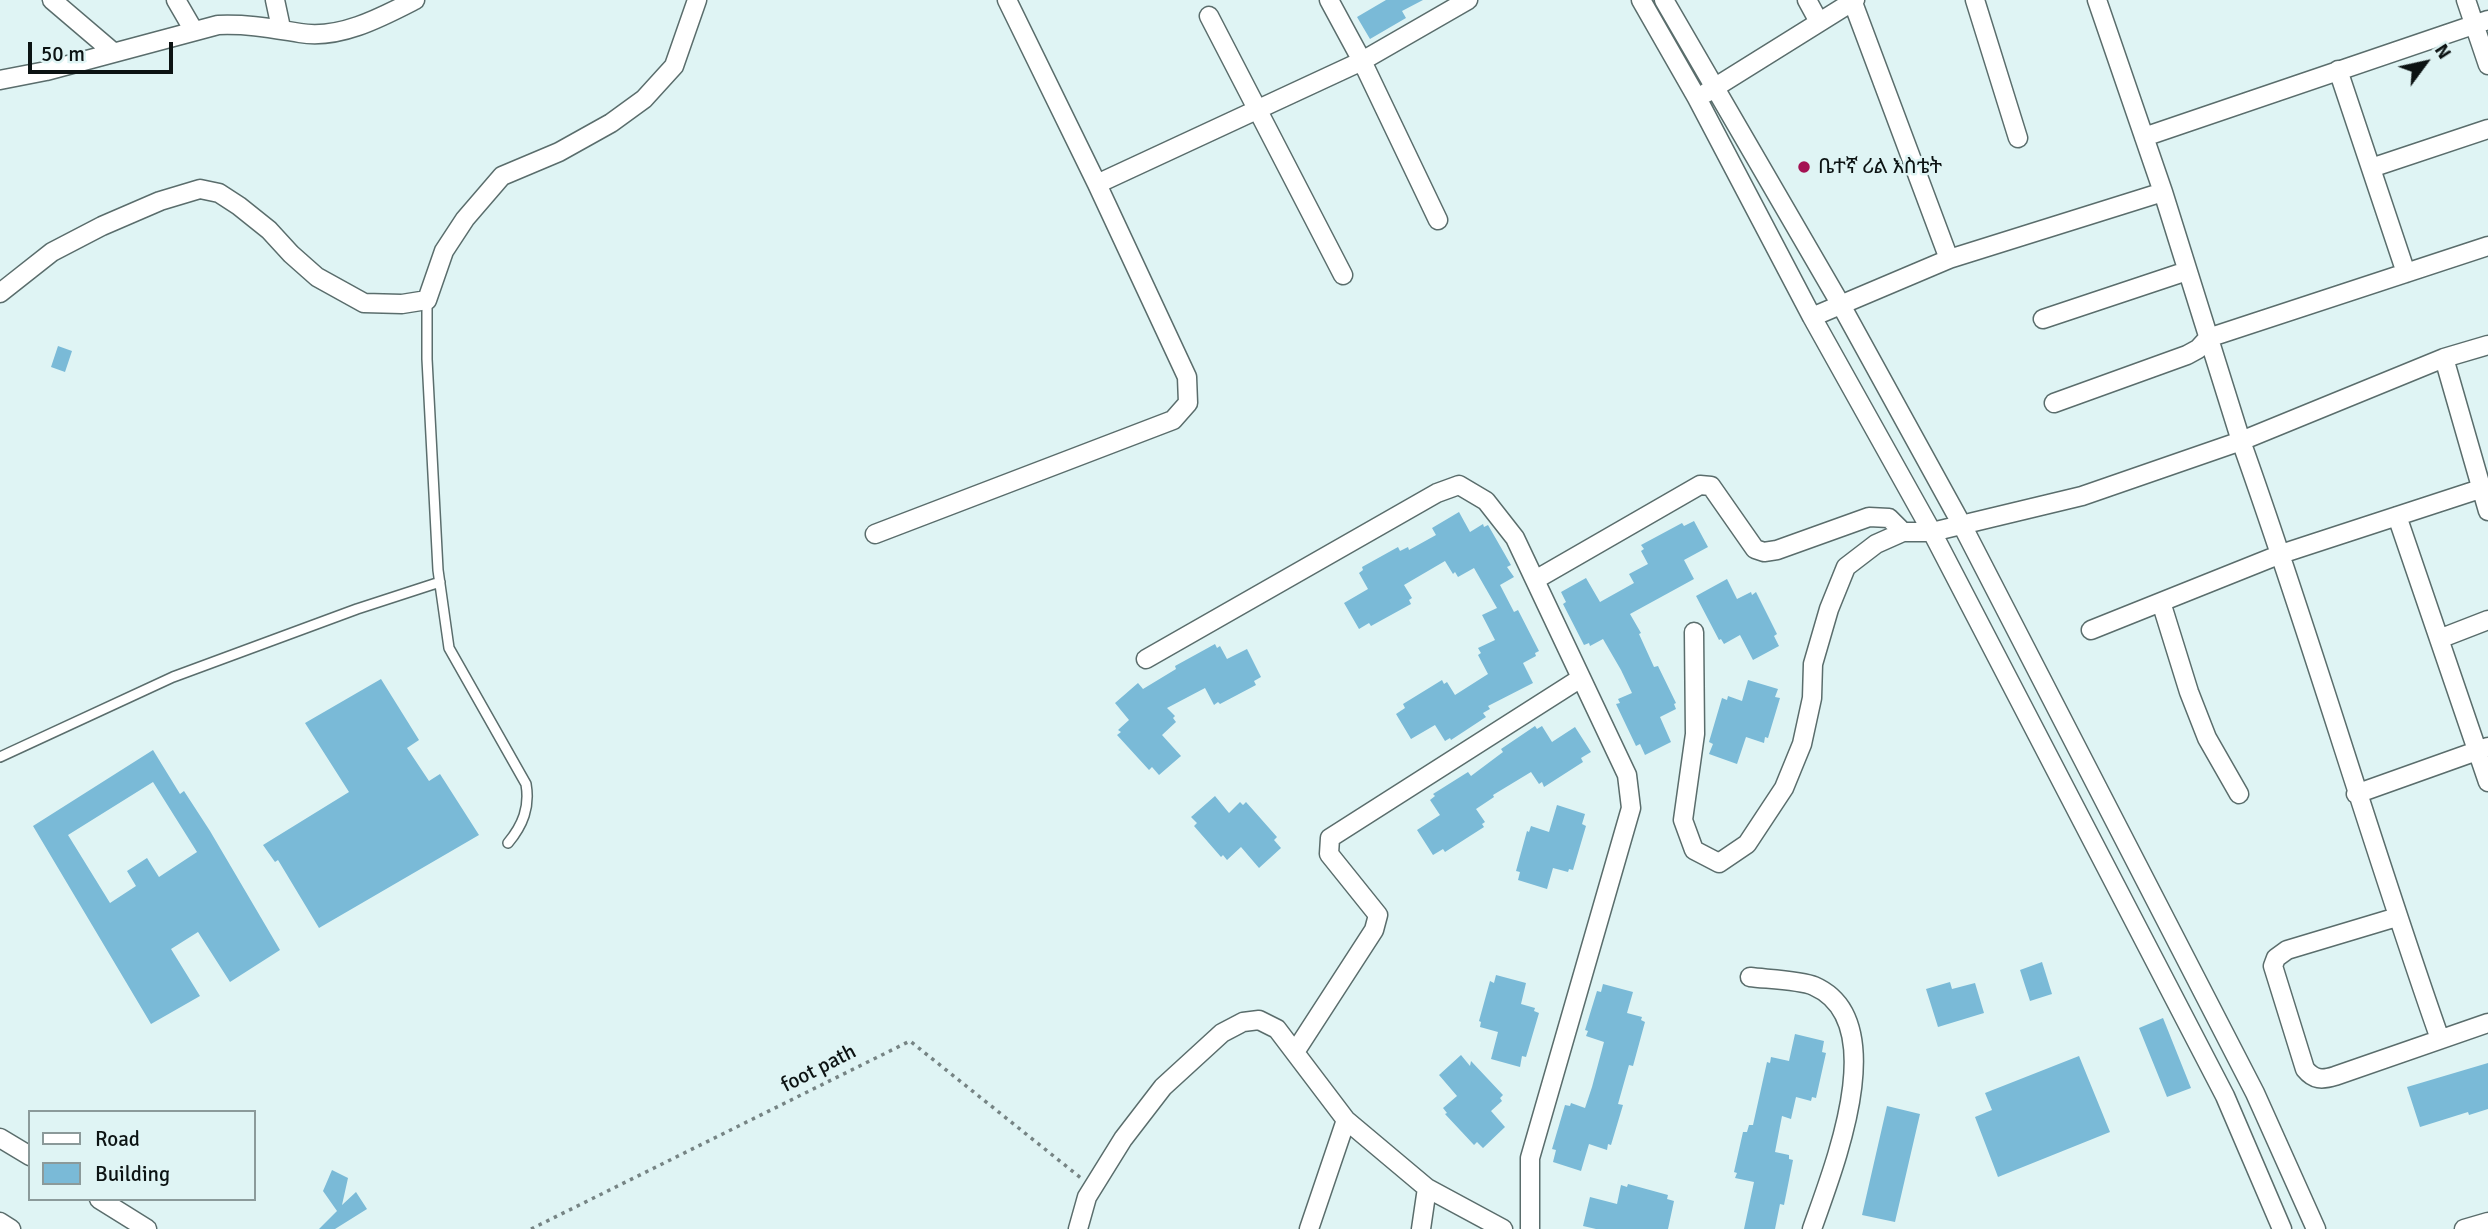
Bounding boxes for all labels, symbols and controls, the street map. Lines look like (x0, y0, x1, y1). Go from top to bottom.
scale bar (32, 28, 177, 72)
north arrow (2390, 28, 2460, 98)
text: N (2429, 39, 2456, 64)
text: 50 m (41, 41, 85, 67)
place label: ቤተኛ ሪል እስቴት (1818, 154, 1942, 180)
marker: ቤተኛ ሪል እስቴት (1796, 159, 1812, 175)
street label: foot path (777, 1039, 861, 1099)
legend (28, 1110, 256, 1201)
text: Road (95, 1126, 140, 1152)
text: Building (95, 1161, 170, 1187)

